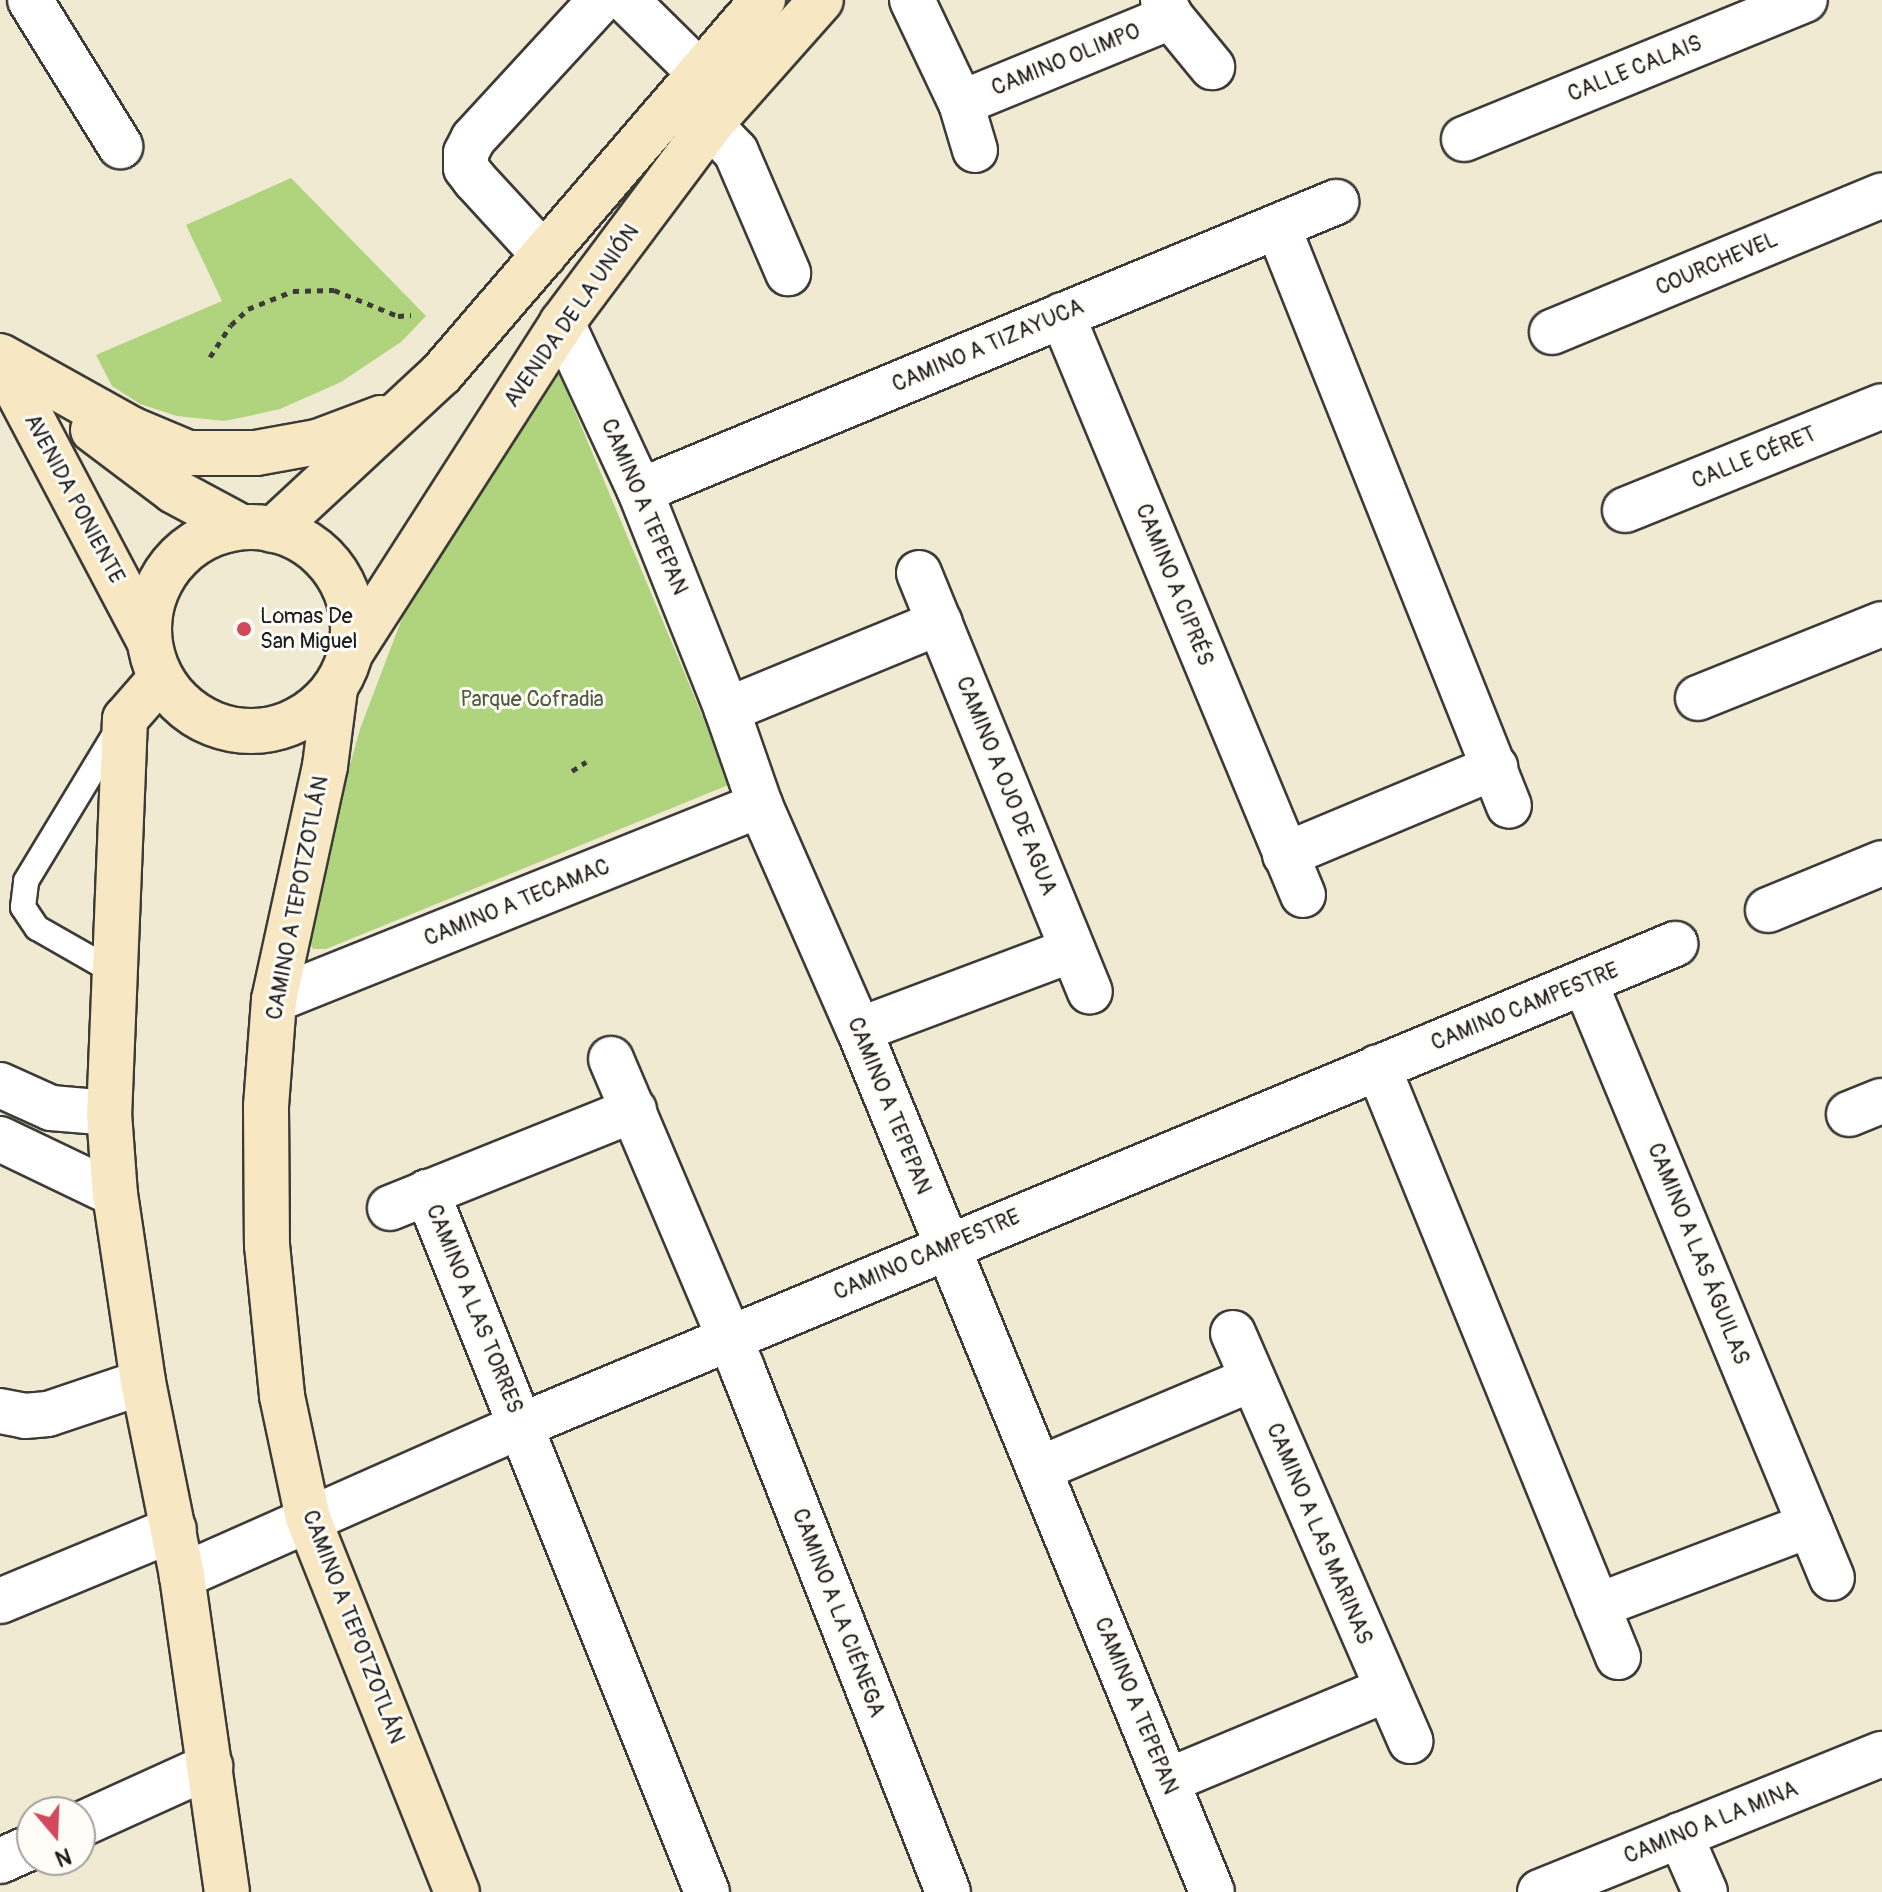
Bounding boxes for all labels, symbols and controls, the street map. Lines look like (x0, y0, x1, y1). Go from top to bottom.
street label: CAMINO OLIMPO (988, 18, 1144, 102)
street label: CALLE CALAIS (1564, 30, 1706, 108)
street label: AVENIDA DE LA UNIÓN (499, 219, 645, 413)
street label: COURCHEVEL (1652, 226, 1782, 302)
street label: CAMINO A TIZAYUCA (888, 294, 1088, 398)
street label: AVENIDA PONIENTE (18, 410, 130, 588)
street label: CAMINO A TEPEPAN (595, 415, 693, 599)
street label: CALLE CÉRET (1688, 421, 1820, 495)
street label: CAMINO A CIPRÉS (1129, 500, 1219, 670)
place label: Lomas De San Miguel (260, 603, 358, 654)
marker: Lomas De San Miguel (235, 620, 253, 638)
street label: CAMINO A OJO DE AGUA (950, 673, 1062, 899)
park label: Parque Cofradia (460, 687, 604, 713)
street label: CAMINO A TEPOTZOTLÁN (261, 774, 335, 1022)
street label: CAMINO A TECAMAC (420, 854, 614, 952)
street label: CAMINO CAMPESTRE (1427, 957, 1623, 1057)
street label: CAMINO A TEPEPAN (841, 1014, 937, 1198)
street label: CAMINO A LAS ÁGUILAS (1641, 1139, 1755, 1369)
street label: CAMINO A LAS TORRES (420, 1201, 528, 1417)
street label: CAMINO CAMPESTRE (830, 1204, 1024, 1306)
street label: CAMINO A LAS MARINAS (1260, 1419, 1378, 1649)
street label: CAMINO A LA CIÉNEGA (786, 1505, 890, 1721)
street label: CAMINO A TEPOTZOTLÁN (296, 1507, 410, 1747)
street label: CAMINO A TEPEPAN (1088, 1614, 1184, 1798)
street label: CAMINO A LA MINA (1620, 1776, 1802, 1870)
north arrow (16, 1796, 96, 1876)
text: N (52, 1841, 75, 1872)

